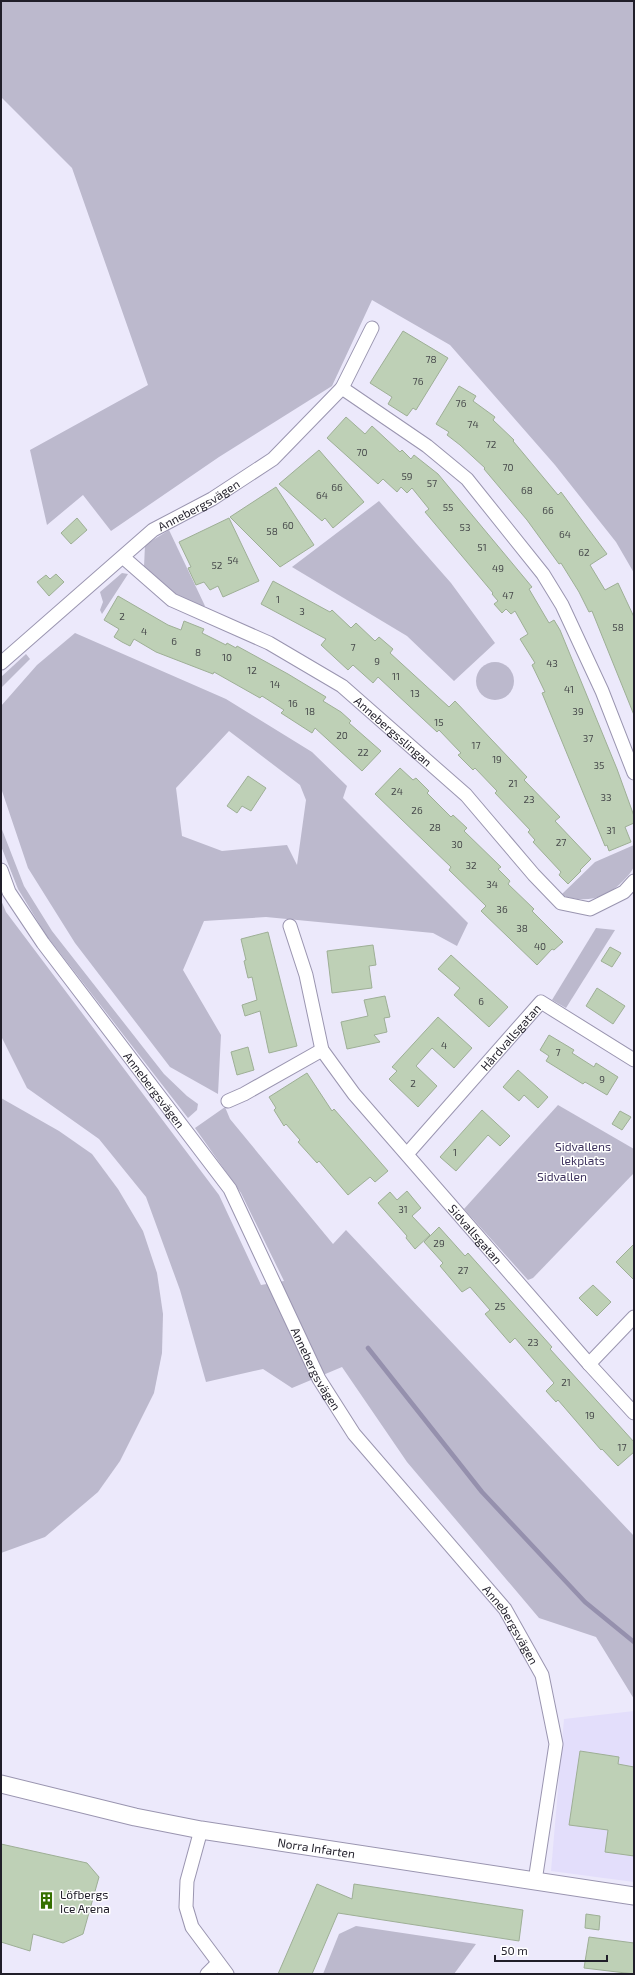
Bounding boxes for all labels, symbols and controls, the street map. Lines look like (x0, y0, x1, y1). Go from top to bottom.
house number: 78 (425, 353, 437, 365)
house number: 76 (413, 375, 424, 387)
house number: 76 (456, 397, 467, 409)
house number: 74 (467, 418, 479, 430)
house number: 72 (486, 438, 497, 450)
house number: 70 (356, 446, 368, 458)
house number: 70 (502, 461, 514, 473)
house number: 59 (401, 470, 413, 482)
street label: Annebergsvägen (155, 476, 242, 533)
house number: 57 (427, 477, 437, 489)
house number: 66 (331, 481, 343, 493)
house number: 68 (521, 484, 533, 496)
house number: 64 (316, 489, 328, 501)
house number: 55 (443, 501, 453, 513)
house number: 66 (542, 504, 554, 516)
house number: 60 (282, 519, 294, 531)
house number: 53 (460, 521, 470, 533)
house number: 58 (266, 525, 278, 537)
house number: 64 (559, 528, 571, 540)
house number: 51 (477, 541, 487, 553)
house number: 62 (578, 546, 590, 558)
house number: 54 (227, 554, 239, 566)
house number: 52 (212, 559, 223, 571)
house number: 49 (492, 562, 504, 574)
house number: 47 (502, 589, 514, 601)
house number: 1 (276, 593, 280, 605)
house number: 3 (299, 605, 305, 617)
house number: 2 (119, 610, 125, 622)
house number: 58 (612, 621, 624, 633)
house number: 4 (141, 625, 147, 637)
house number: 6 (171, 635, 177, 647)
house number: 7 (350, 641, 356, 653)
house number: 8 (195, 646, 201, 658)
house number: 10 (222, 651, 232, 663)
house number: 9 (374, 655, 380, 667)
house number: 43 (546, 657, 558, 669)
house number: 12 (247, 664, 257, 676)
house number: 11 (392, 670, 400, 682)
house number: 14 (270, 678, 280, 690)
house number: 41 (564, 683, 574, 695)
house number: 13 (410, 687, 420, 699)
street label: Annebergsslingan (352, 693, 435, 769)
house number: 16 (288, 697, 298, 709)
house number: 18 (305, 705, 315, 717)
house number: 39 (572, 705, 584, 717)
house number: 15 (434, 716, 444, 728)
house number: 20 (336, 729, 348, 741)
house number: 37 (583, 732, 593, 744)
house number: 17 (471, 739, 481, 751)
house number: 22 (357, 746, 369, 758)
house number: 19 (492, 753, 502, 765)
house number: 35 (594, 759, 604, 771)
house number: 21 (508, 777, 518, 789)
house number: 24 (391, 785, 403, 797)
house number: 33 (600, 791, 612, 803)
house number: 23 (523, 793, 535, 805)
house number: 26 (411, 804, 423, 816)
house number: 28 (429, 821, 441, 833)
house number: 31 (606, 824, 616, 836)
house number: 27 (556, 836, 566, 848)
house number: 30 (451, 838, 463, 850)
house number: 32 (465, 859, 477, 871)
house number: 34 (486, 878, 498, 890)
house number: 36 (496, 903, 508, 915)
house number: 38 (516, 922, 528, 934)
house number: 40 (534, 940, 546, 952)
house number: 6 (478, 995, 484, 1007)
street label: Hårdvallsgatan (477, 1001, 543, 1073)
house number: 4 (441, 1039, 447, 1051)
house number: 7 (555, 1046, 561, 1058)
street label: Annebergsvägen (121, 1049, 188, 1130)
house number: 9 (599, 1073, 605, 1085)
house number: 2 (410, 1077, 416, 1089)
park label: Sidvallens lekplats (555, 1139, 611, 1167)
house number: 1 (453, 1146, 457, 1158)
park label: Sidvallen (537, 1169, 587, 1183)
street label: Sidvallsgatan (446, 1201, 505, 1266)
house number: 31 (398, 1203, 408, 1215)
house number: 29 (433, 1237, 445, 1249)
house number: 27 (458, 1264, 468, 1276)
house number: 25 (495, 1300, 505, 1312)
street label: Annebergsvägen (289, 1325, 344, 1413)
house number: 23 (527, 1336, 539, 1348)
house number: 21 (561, 1376, 571, 1388)
house number: 19 (585, 1409, 595, 1421)
house number: 17 (617, 1441, 627, 1453)
street label: Annebergsvägen (480, 1582, 541, 1667)
street label: Norra Infarten (277, 1835, 356, 1860)
place label: Löfbergs Ice Arena (60, 1887, 110, 1915)
building icon: Löfbergs Ice Arena (37, 1891, 57, 1911)
scale bar (495, 1937, 607, 1963)
text: 50 m (501, 1943, 528, 1957)

